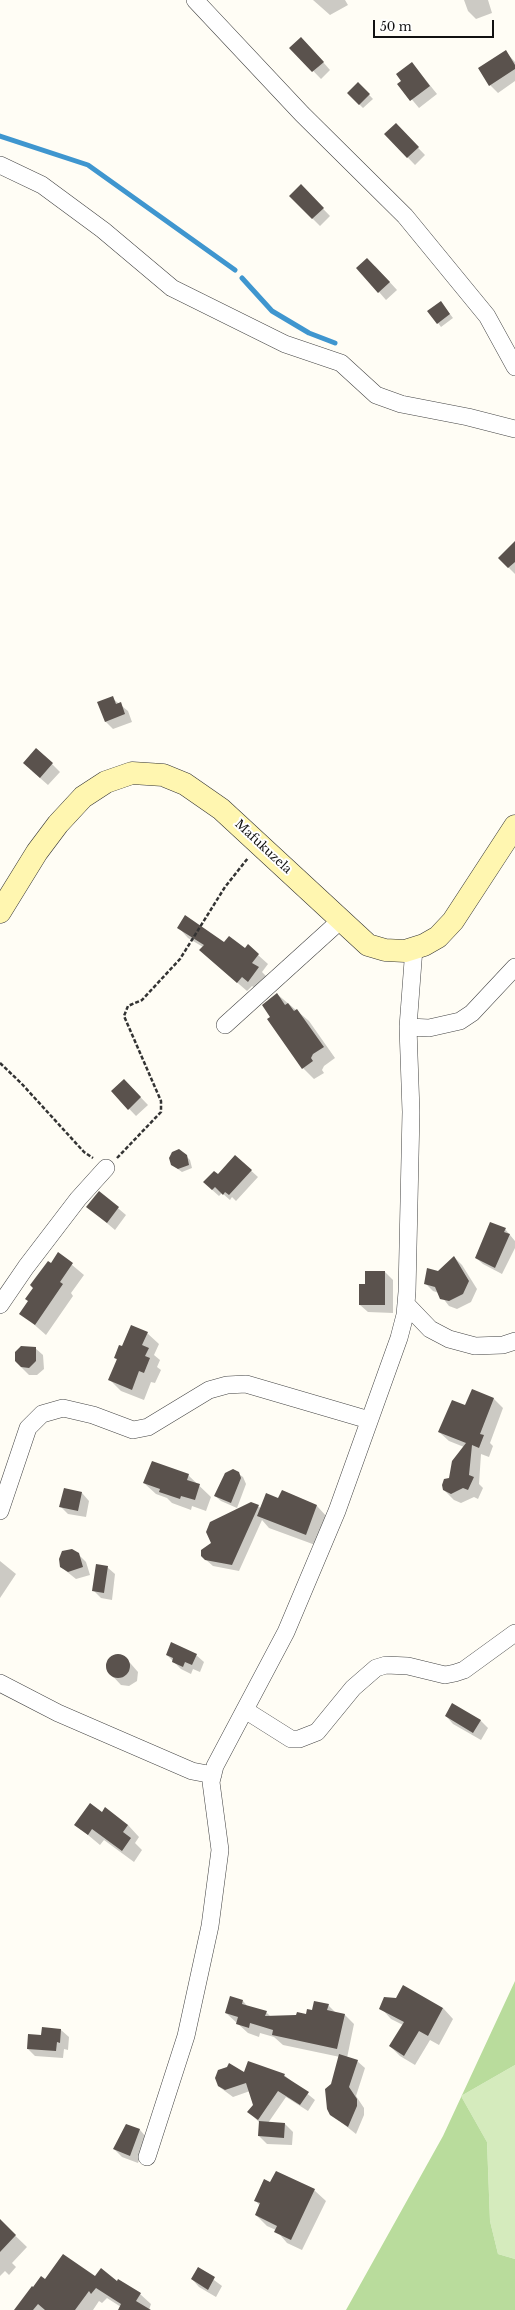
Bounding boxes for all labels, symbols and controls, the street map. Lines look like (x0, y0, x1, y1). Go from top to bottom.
scale bar (375, 12, 496, 38)
text: 50 m (380, 19, 412, 34)
street label: Mafukuzela (232, 817, 294, 877)

